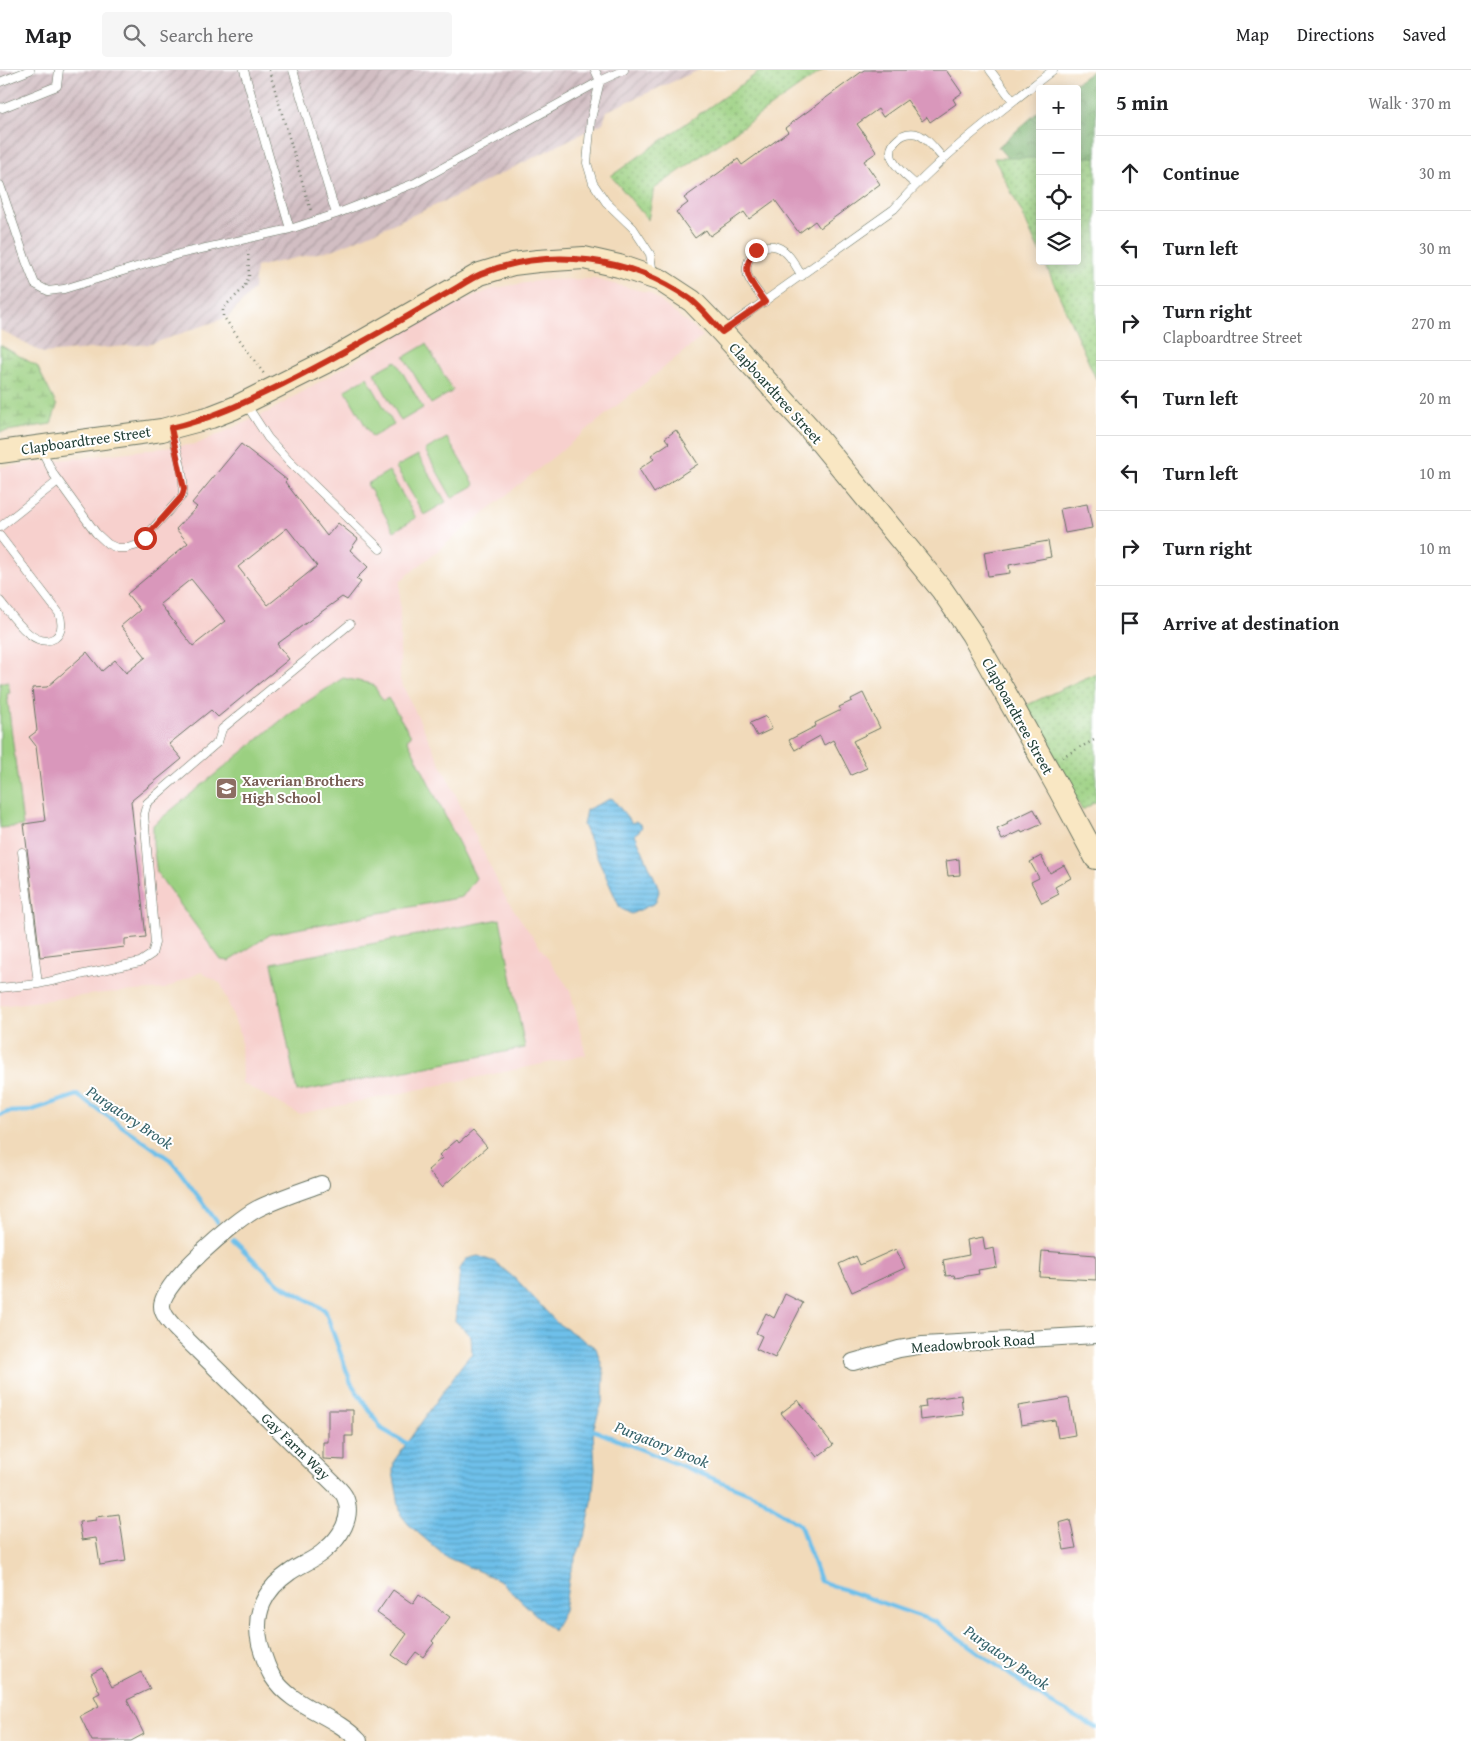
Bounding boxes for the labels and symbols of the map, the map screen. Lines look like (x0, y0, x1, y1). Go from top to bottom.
route end (745, 239, 768, 262)
street label: Clapboardtree Street (724, 337, 828, 449)
street label: Clapboardtree Street (20, 420, 153, 459)
route start (134, 527, 157, 550)
street label: Clapboardtree Street (977, 654, 1059, 779)
place label: Xaverian Brothers High School (242, 770, 364, 808)
school or university icon: Xaverian Brothers High School (214, 777, 238, 801)
water label: Purgatory Brook (81, 1079, 179, 1155)
street label: Meadowbrook Road (910, 1328, 1036, 1358)
street label: Gay Farm Way (257, 1408, 336, 1485)
water label: Purgatory Brook (610, 1414, 713, 1474)
water label: Purgatory Brook (958, 1618, 1055, 1696)

